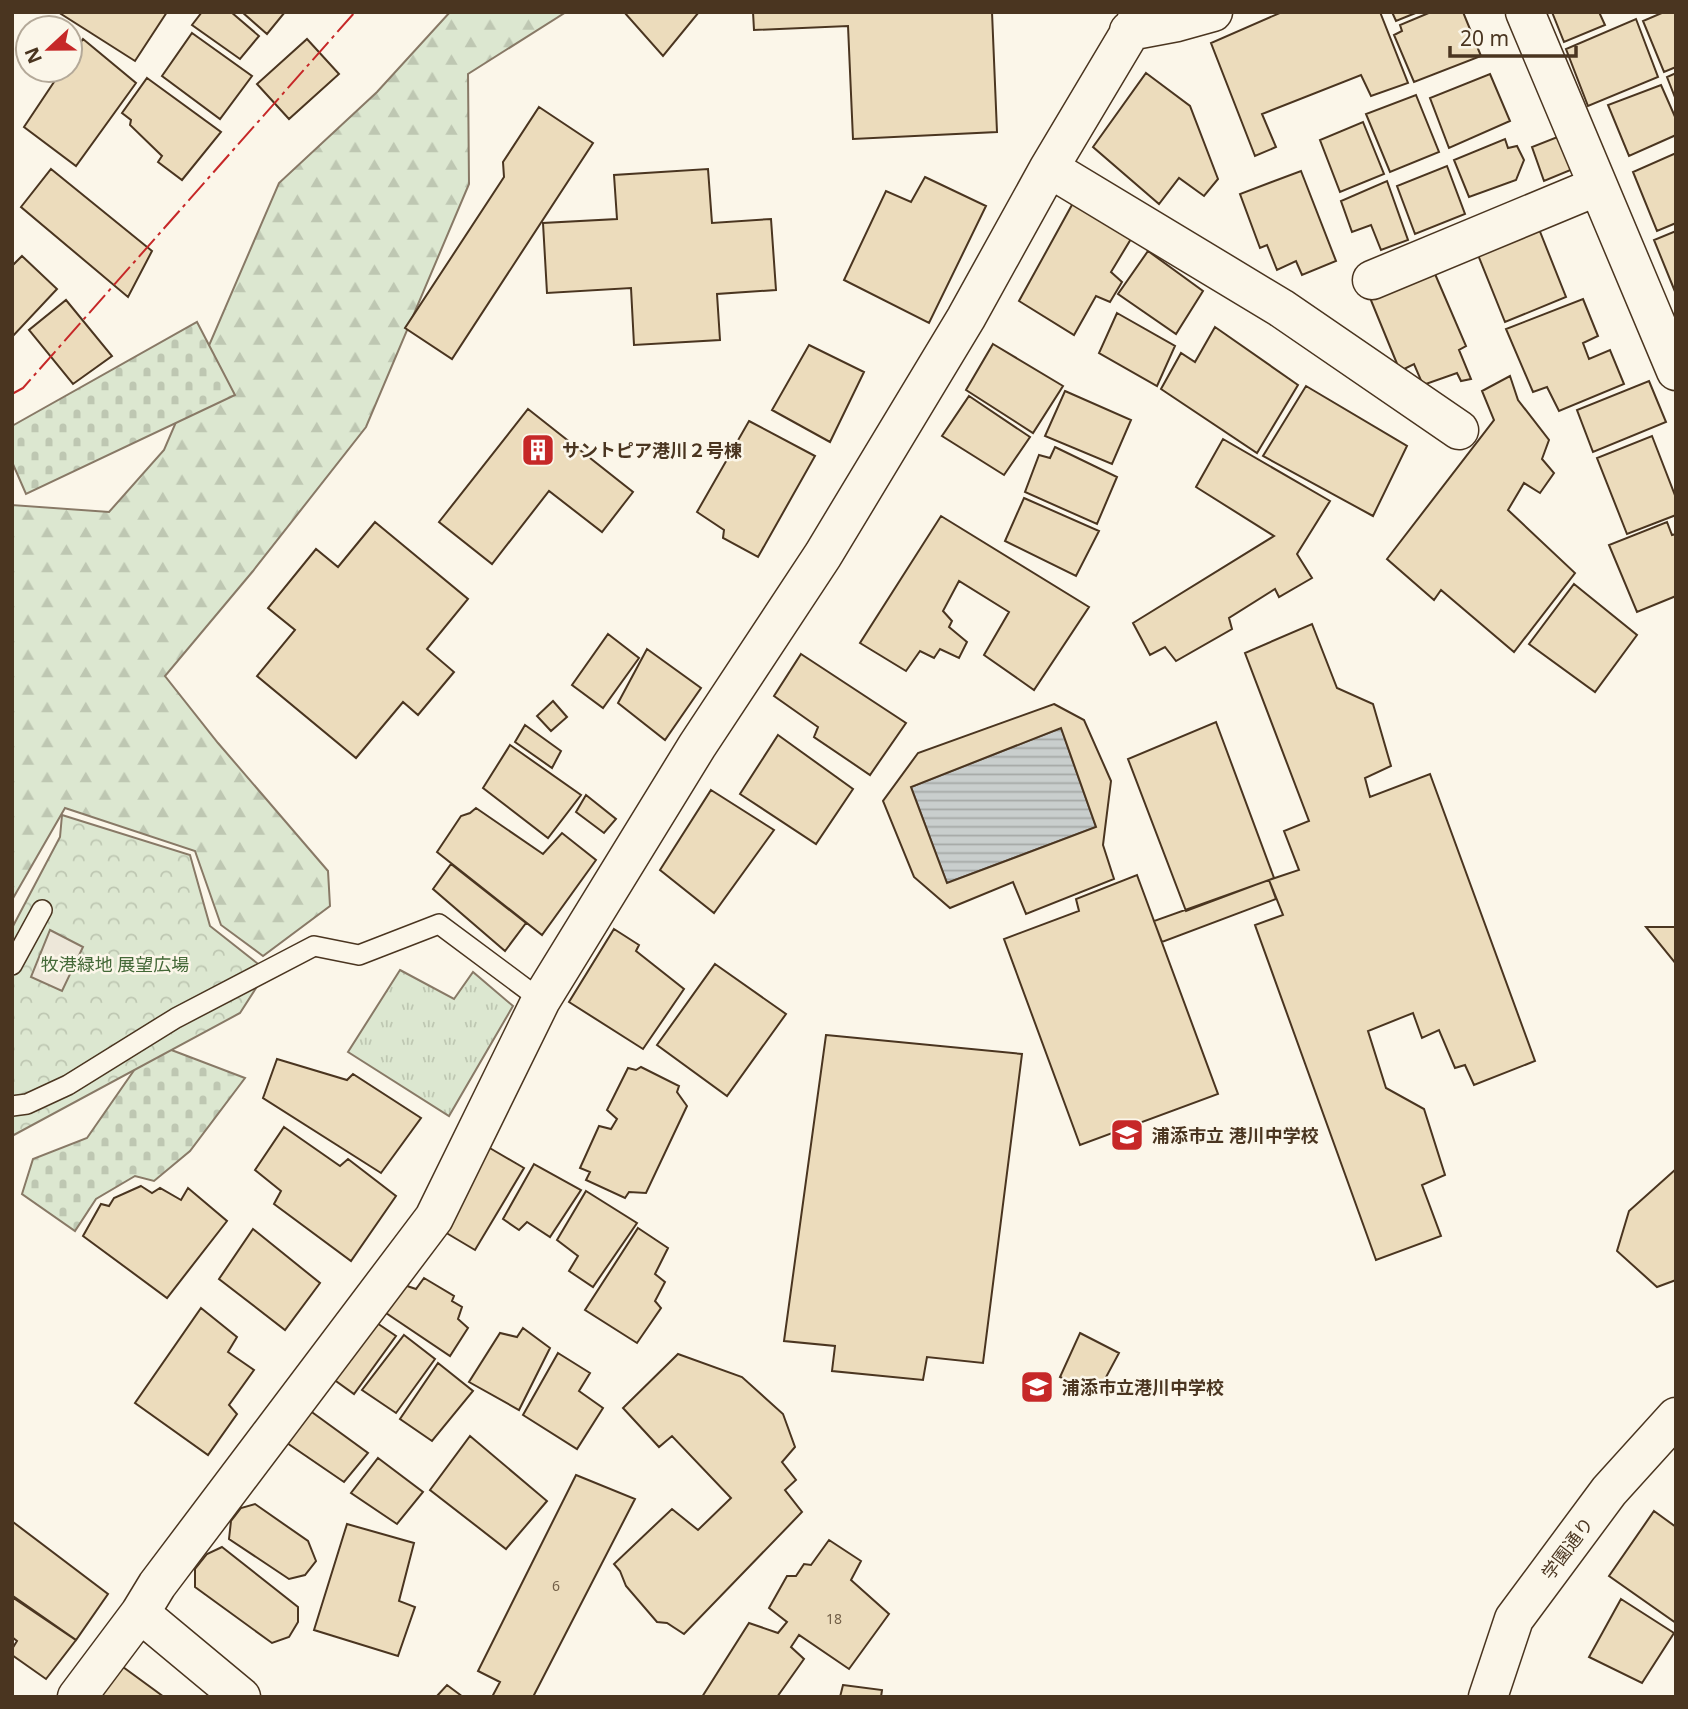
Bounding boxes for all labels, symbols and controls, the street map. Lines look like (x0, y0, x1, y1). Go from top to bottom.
north arrow (14, 14, 84, 84)
scale bar (1450, 14, 1576, 58)
text: 20 m (1460, 24, 1509, 52)
text: N (18, 43, 48, 67)
building icon: サントピア港川２号棟 (519, 431, 557, 469)
place label: サントピア港川２号棟 (562, 438, 742, 462)
park label: 牧港緑地 展望広場 (41, 952, 189, 976)
school or university icon: 浦添市立 港川中学校 (1108, 1116, 1146, 1154)
place label: 浦添市立 港川中学校 (1152, 1123, 1319, 1147)
school or university icon: 浦添市立港川中学校 (1018, 1368, 1056, 1406)
place label: 浦添市立港川中学校 (1062, 1375, 1224, 1399)
street label: 学園通り (1536, 1512, 1598, 1584)
house number: 6 (552, 1576, 560, 1595)
house number: 18 (826, 1609, 842, 1628)

